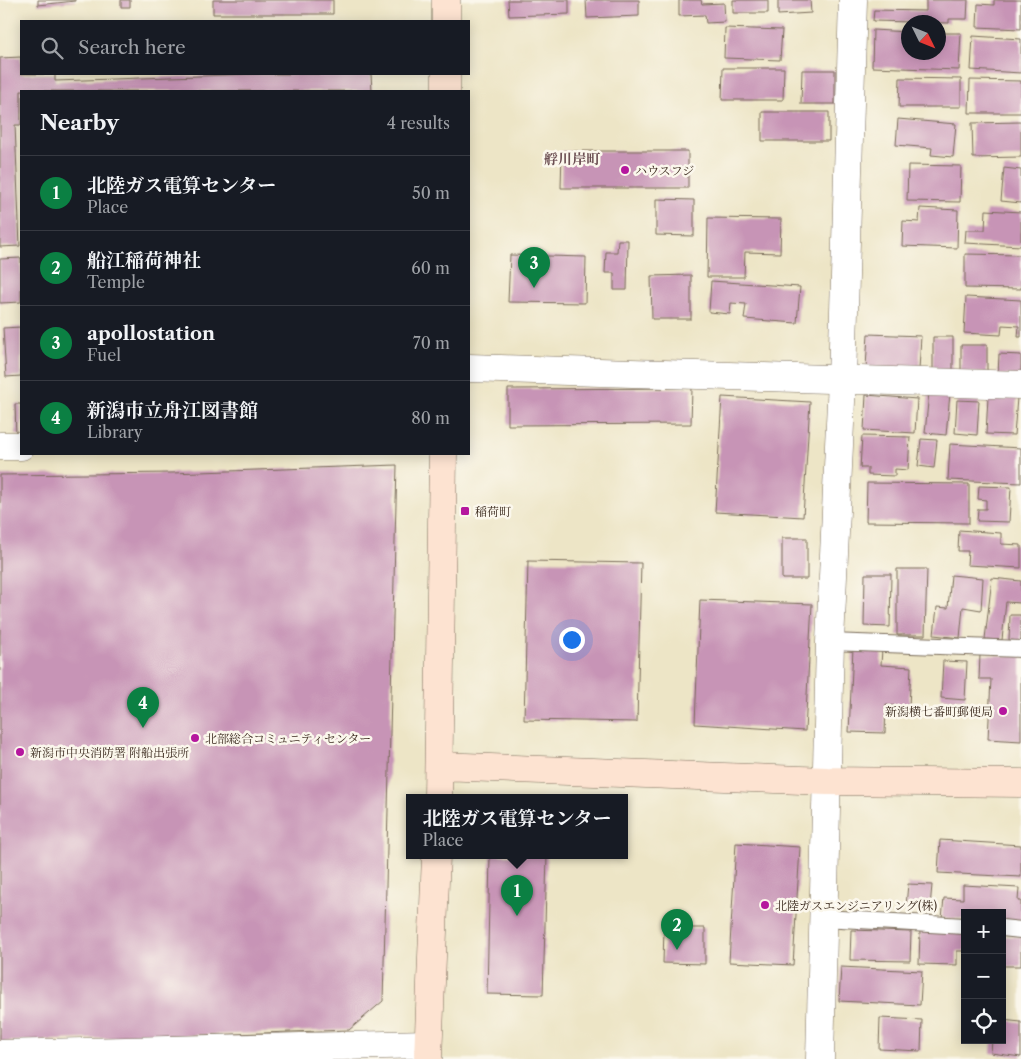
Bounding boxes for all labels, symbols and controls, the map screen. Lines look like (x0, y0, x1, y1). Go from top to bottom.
north arrow (901, 15, 946, 60)
search box (20, 20, 470, 75)
icon: search (38, 34, 66, 62)
text: Search here (78, 36, 186, 59)
text: Nearby (40, 110, 119, 135)
text: 4 results (387, 113, 450, 133)
district label: 艀川岸町 (544, 150, 601, 168)
place label: ハウスフジ (635, 163, 694, 178)
marker: ハウスフジ (619, 164, 631, 176)
text: 北陸ガス電算センター (87, 174, 276, 197)
text: 1 (52, 183, 60, 203)
text: 50 m (412, 183, 450, 203)
text: Place (87, 197, 128, 217)
pin: 3 (518, 247, 550, 288)
text: 船江稲荷神社 (87, 249, 201, 272)
text: 2 (51, 258, 61, 278)
text: 60 m (411, 258, 450, 278)
text: Temple (87, 272, 145, 292)
text: apollostation (87, 322, 215, 345)
text: 3 (51, 333, 61, 353)
text: 70 m (413, 333, 450, 353)
text: Fuel (87, 345, 121, 365)
text: 新潟市立舟江図書館 (87, 399, 258, 422)
text: 4 (51, 408, 61, 428)
text: 80 m (411, 408, 450, 428)
text: Library (87, 422, 143, 442)
place label: 稲荷町 (475, 504, 511, 519)
marker: 稲荷町 (459, 505, 471, 517)
your location (559, 627, 585, 653)
pin: 4 (127, 687, 159, 728)
place label: 新潟横七番町郵便局 (885, 704, 993, 719)
marker: 新潟横七番町郵便局 (997, 705, 1009, 717)
place label: 北部総合コミュニティセンター (205, 731, 371, 746)
marker: 北部総合コミュニティセンター (189, 732, 201, 744)
place label: 新潟市中央消防署 附船出張所 (30, 745, 189, 760)
marker: 新潟市中央消防署 附船出張所 (14, 746, 26, 758)
popup (406, 794, 628, 859)
text: 北陸ガス電算センター (422, 807, 612, 830)
text: Place (422, 830, 464, 850)
pin: 1 (501, 875, 533, 916)
place label: 北陸ガスエンジニアリング(株) (775, 898, 938, 913)
marker: 北陸ガスエンジニアリング(株) (759, 899, 771, 911)
pin: 2 (661, 909, 693, 950)
map controls (961, 909, 1006, 1044)
button: + (961, 909, 1006, 954)
button: − (961, 954, 1006, 999)
button: locate (961, 999, 1006, 1044)

